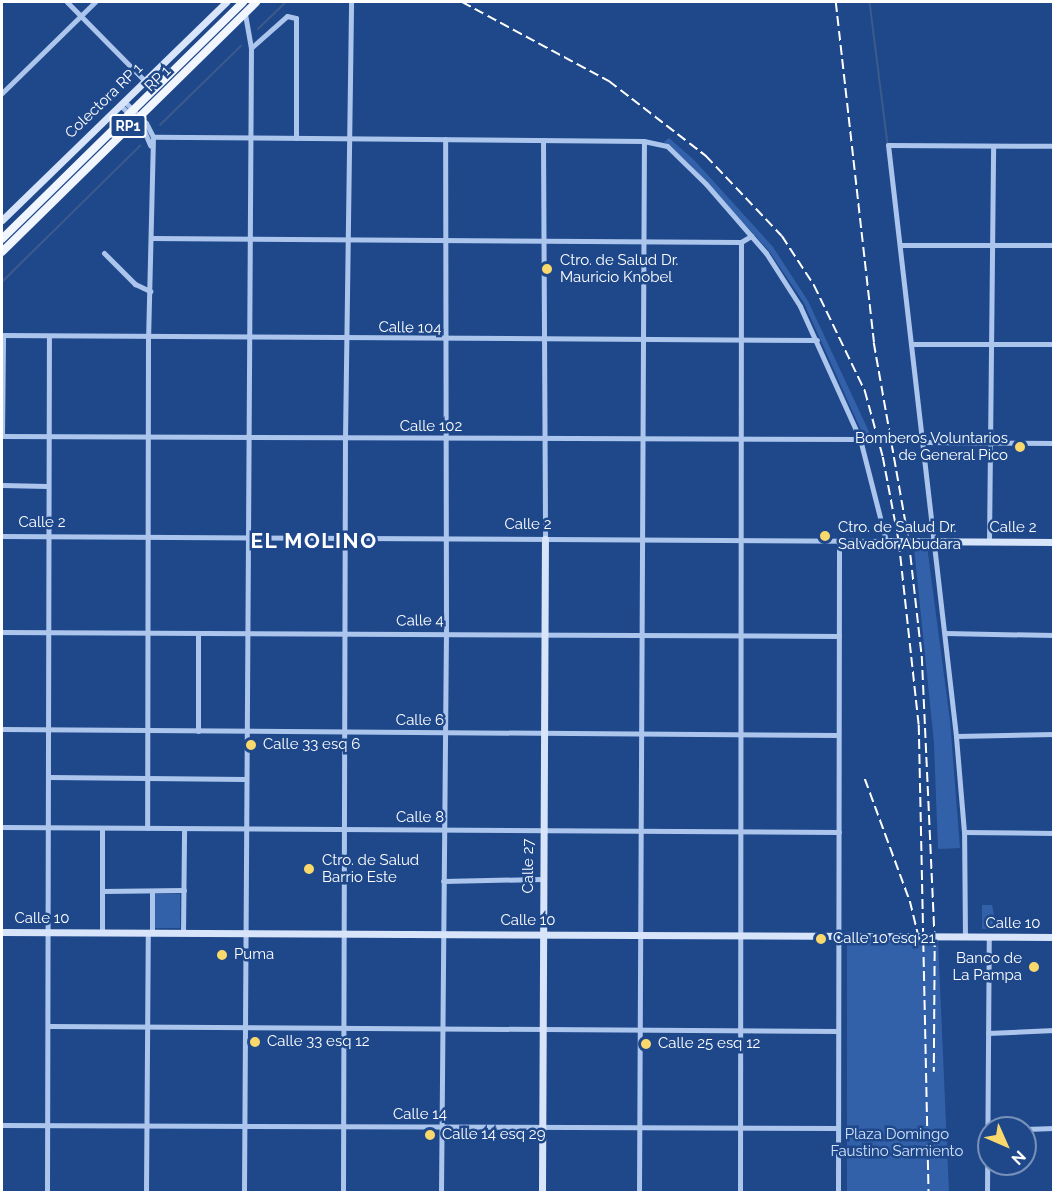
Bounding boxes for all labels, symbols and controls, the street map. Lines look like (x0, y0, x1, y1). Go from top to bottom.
street label: Colectora RP 1 (62, 60, 146, 142)
street label: RP 1 (141, 62, 175, 96)
road number: RP1 (108, 115, 148, 137)
place label: Ctro. de Salud Dr. Mauricio Knobel (560, 251, 678, 286)
marker: Ctro. de Salud Dr. Mauricio Knobel (538, 260, 556, 278)
street label: Calle 104 (378, 318, 442, 338)
street label: Calle 102 (400, 418, 462, 436)
place label: Bomberos Voluntarios de General Pico (855, 429, 1008, 464)
marker: Bomberos Voluntarios de General Pico (1013, 440, 1027, 454)
street label: Calle 2 (18, 514, 66, 532)
street label: Calle 2 (504, 516, 552, 534)
place label: Ctro. de Salud Dr. Salvador Abudara (838, 518, 962, 553)
street label: Calle 2 (989, 519, 1037, 537)
marker: Ctro. de Salud Dr. Salvador Abudara (816, 527, 834, 545)
district label: EL MOLINO (250, 528, 378, 554)
street label: Calle 4 (396, 612, 444, 630)
street label: Calle 6 (396, 712, 444, 730)
place label: Calle 33 esq 6 (263, 736, 360, 754)
marker: Calle 33 esq 6 (244, 738, 258, 752)
street label: Calle 8 (396, 809, 444, 827)
street label: Calle 27 (520, 838, 538, 894)
place label: Ctro. de Salud Barrio Este (322, 851, 419, 886)
marker: Ctro. de Salud Barrio Este (300, 860, 318, 878)
street label: Calle 10 (15, 910, 69, 928)
street label: Calle 10 (501, 912, 555, 930)
street label: Calle 10 (986, 915, 1040, 933)
place label: Calle 10 esq 21 (833, 930, 935, 948)
marker: Calle 10 esq 21 (814, 932, 828, 946)
place label: Puma (234, 946, 274, 964)
marker: Puma (215, 948, 229, 962)
place label: Banco de La Pampa (953, 949, 1022, 984)
marker: Banco de La Pampa (1027, 960, 1041, 974)
place label: Calle 33 esq 12 (267, 1033, 369, 1051)
marker: Calle 33 esq 12 (248, 1035, 262, 1049)
place label: Calle 25 esq 12 (658, 1035, 760, 1053)
marker: Calle 25 esq 12 (639, 1037, 653, 1051)
street label: Calle 14 (393, 1106, 447, 1124)
north arrow (977, 1116, 1037, 1176)
park label: Plaza Domingo Faustino Sarmiento (831, 1125, 963, 1160)
place label: Calle 14 esq 29 (442, 1126, 545, 1144)
marker: Calle 14 esq 29 (423, 1128, 437, 1142)
text: N (1008, 1147, 1030, 1169)

